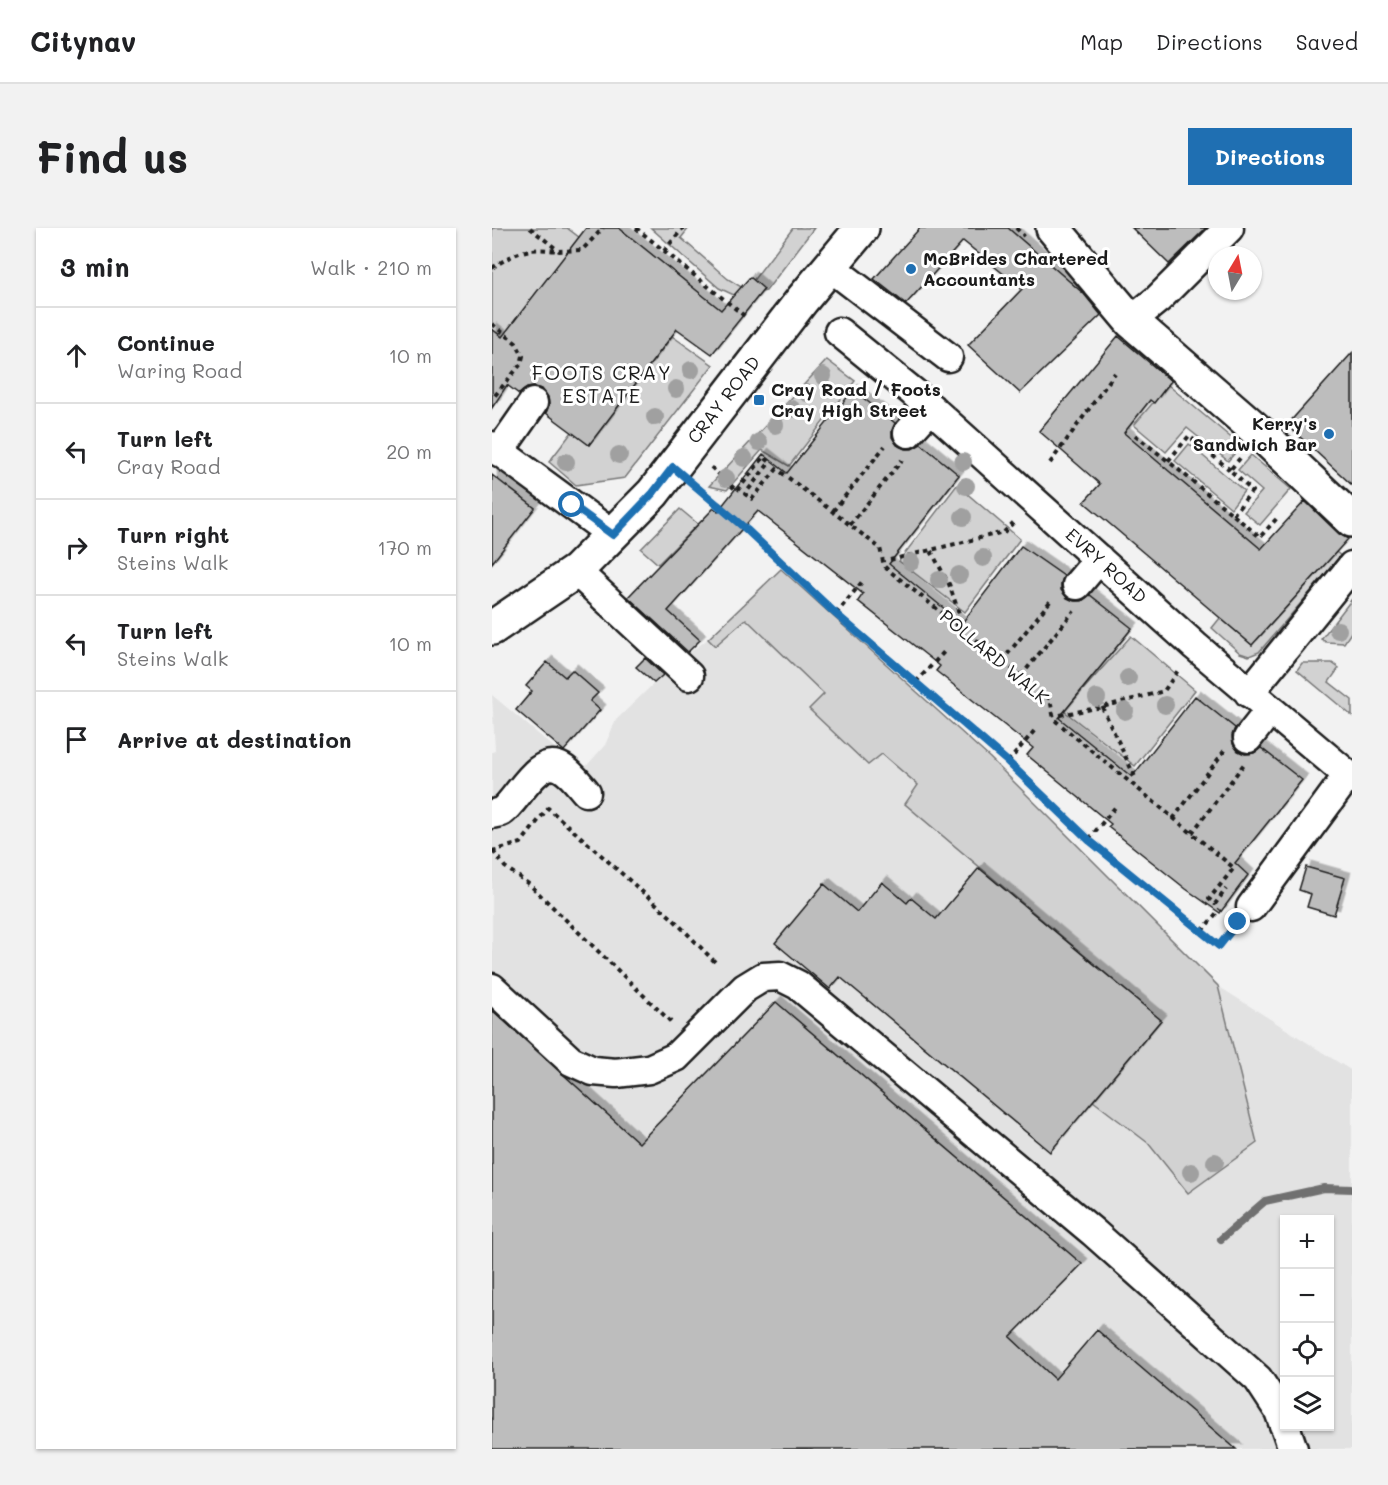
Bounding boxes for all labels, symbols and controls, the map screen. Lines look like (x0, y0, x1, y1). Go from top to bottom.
text: Citynav (30, 23, 136, 59)
text: Map (1080, 28, 1123, 55)
text: Directions (1156, 28, 1263, 55)
text: Saved (1296, 28, 1358, 55)
button: Directions (1188, 128, 1352, 185)
text: Find us (36, 129, 188, 184)
place label: McBrides Chartered Accountants (923, 246, 1108, 291)
north arrow (1208, 246, 1262, 300)
text: 3 min (60, 250, 129, 284)
text: Walk · 210 m (310, 254, 432, 280)
marker: McBrides Chartered Accountants (904, 262, 918, 276)
text: Continue (117, 328, 215, 357)
icon: ahead (60, 339, 93, 372)
text: 10 m (388, 342, 432, 368)
street label: CRAY ROAD (681, 351, 765, 448)
text: Waring Road (117, 357, 242, 383)
district label: FOOTS CRAY ESTATE (532, 359, 672, 408)
place label: Cray Road / Foots Cray High Street (771, 377, 941, 422)
marker: Cray Road / Foots Cray High Street (752, 393, 766, 407)
place label: Kerry's Sandwich Bar (1193, 411, 1317, 456)
text: Turn left (117, 424, 213, 453)
marker: Kerry's Sandwich Bar (1322, 427, 1336, 441)
icon: left (60, 435, 93, 468)
text: 20 m (386, 438, 432, 464)
text: Cray Road (117, 453, 220, 479)
route start (558, 491, 584, 517)
text: Turn right (117, 520, 229, 549)
street label: EVRY ROAD (1061, 522, 1152, 608)
icon: right (60, 531, 93, 564)
text: 170 m (377, 534, 432, 560)
text: Steins Walk (117, 549, 228, 575)
street label: POLLARD WALK (935, 604, 1054, 709)
text: Turn left (117, 616, 213, 645)
icon: left (60, 627, 93, 660)
text: 10 m (388, 630, 432, 656)
text: Steins Walk (117, 645, 228, 671)
icon: arrive (60, 723, 93, 756)
text: Arrive at destination (117, 725, 352, 754)
route end (1224, 908, 1250, 934)
map controls (1280, 1215, 1334, 1431)
button: + (1280, 1215, 1334, 1269)
button: − (1280, 1269, 1334, 1323)
button: locate (1280, 1323, 1334, 1377)
button: layers (1280, 1377, 1334, 1431)

